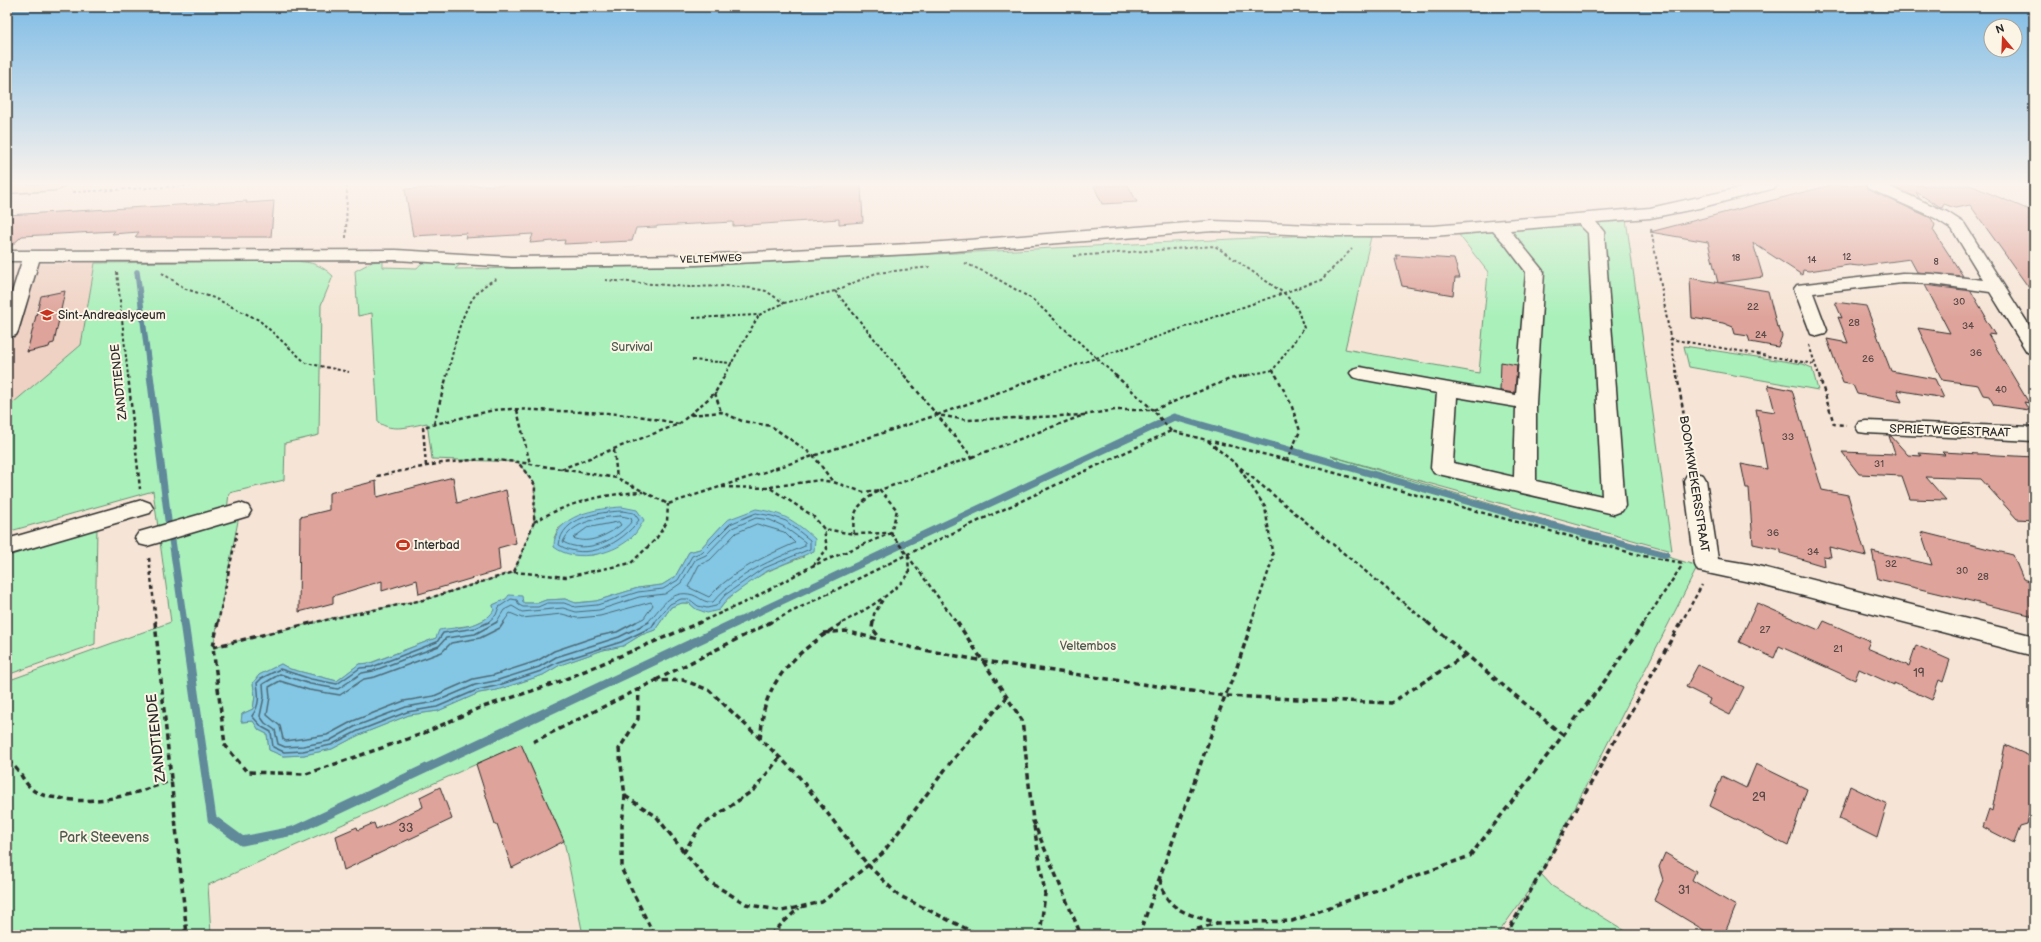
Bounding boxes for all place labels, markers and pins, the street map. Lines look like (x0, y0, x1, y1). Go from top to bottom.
school or university icon: Sint-Andreaslyceum (39, 307, 55, 323)
place label: Sint-Andreaslyceum (58, 308, 166, 323)
sports icon: Interbad (395, 537, 411, 553)
place label: Interbad (414, 538, 460, 553)

